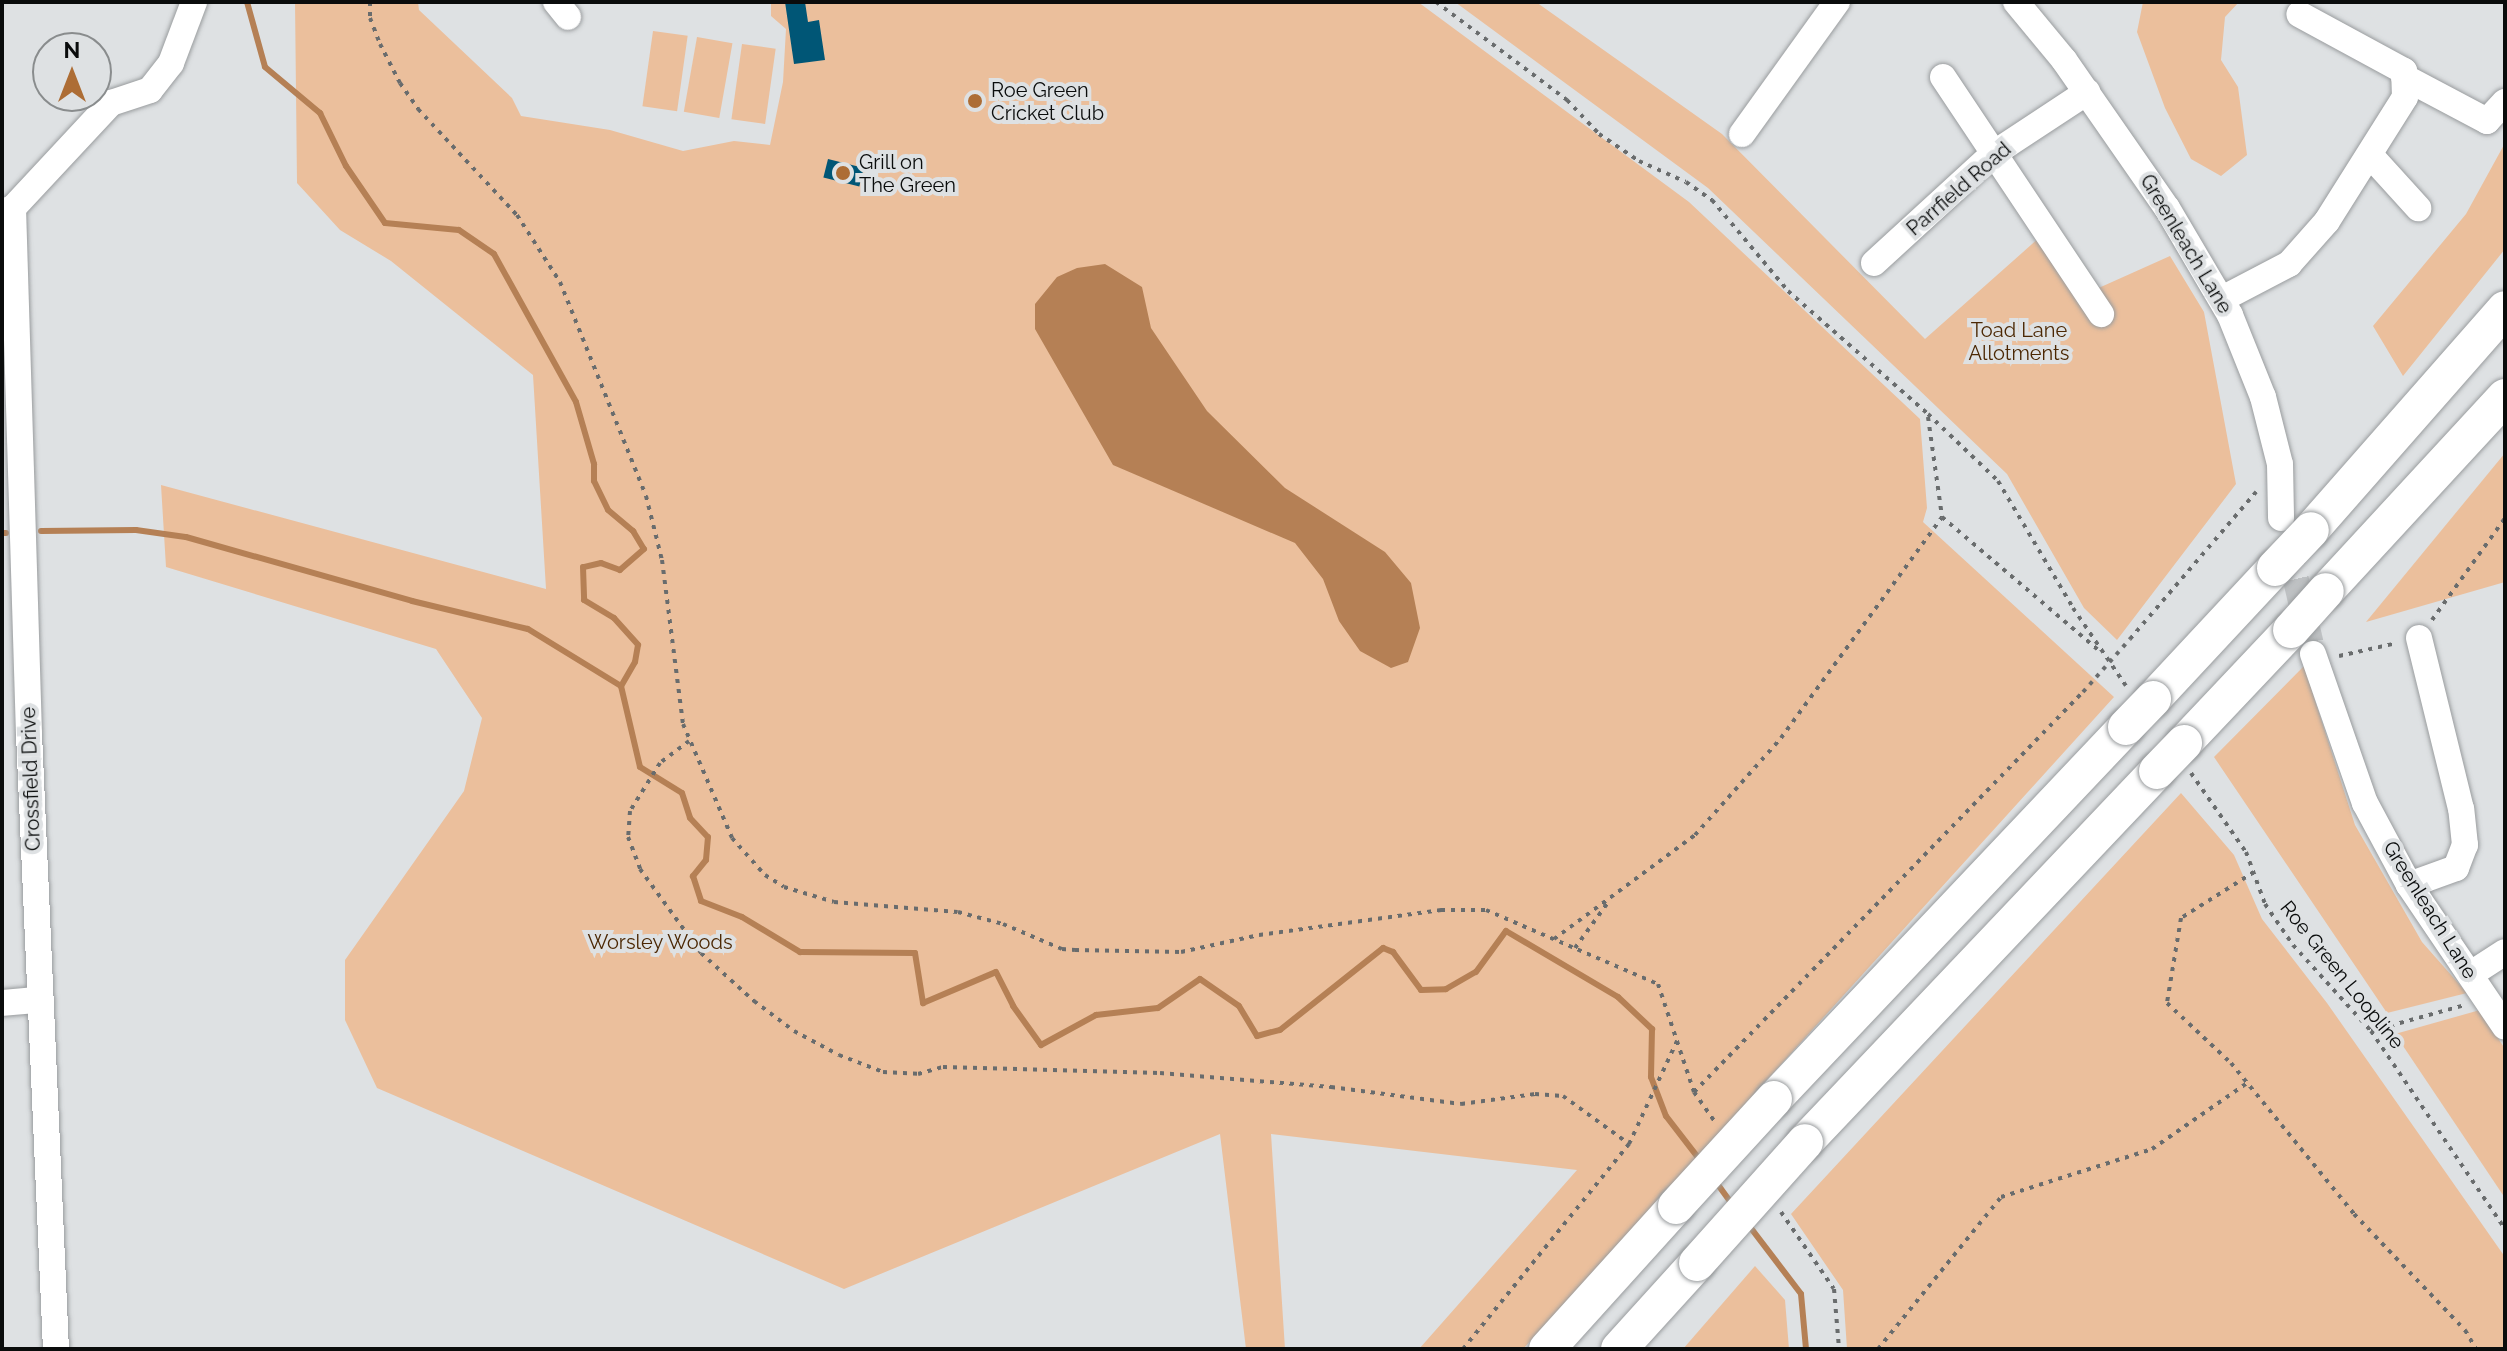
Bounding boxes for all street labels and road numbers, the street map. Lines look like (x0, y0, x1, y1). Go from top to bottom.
street label: Parrfield Road (1902, 137, 2016, 241)
street label: Greenleach Lane (2135, 170, 2237, 318)
street label: Crossfield Drive (16, 707, 46, 851)
street label: Greenleach Lane (2378, 837, 2482, 983)
street label: Roe Green Loopline (2275, 896, 2409, 1054)

